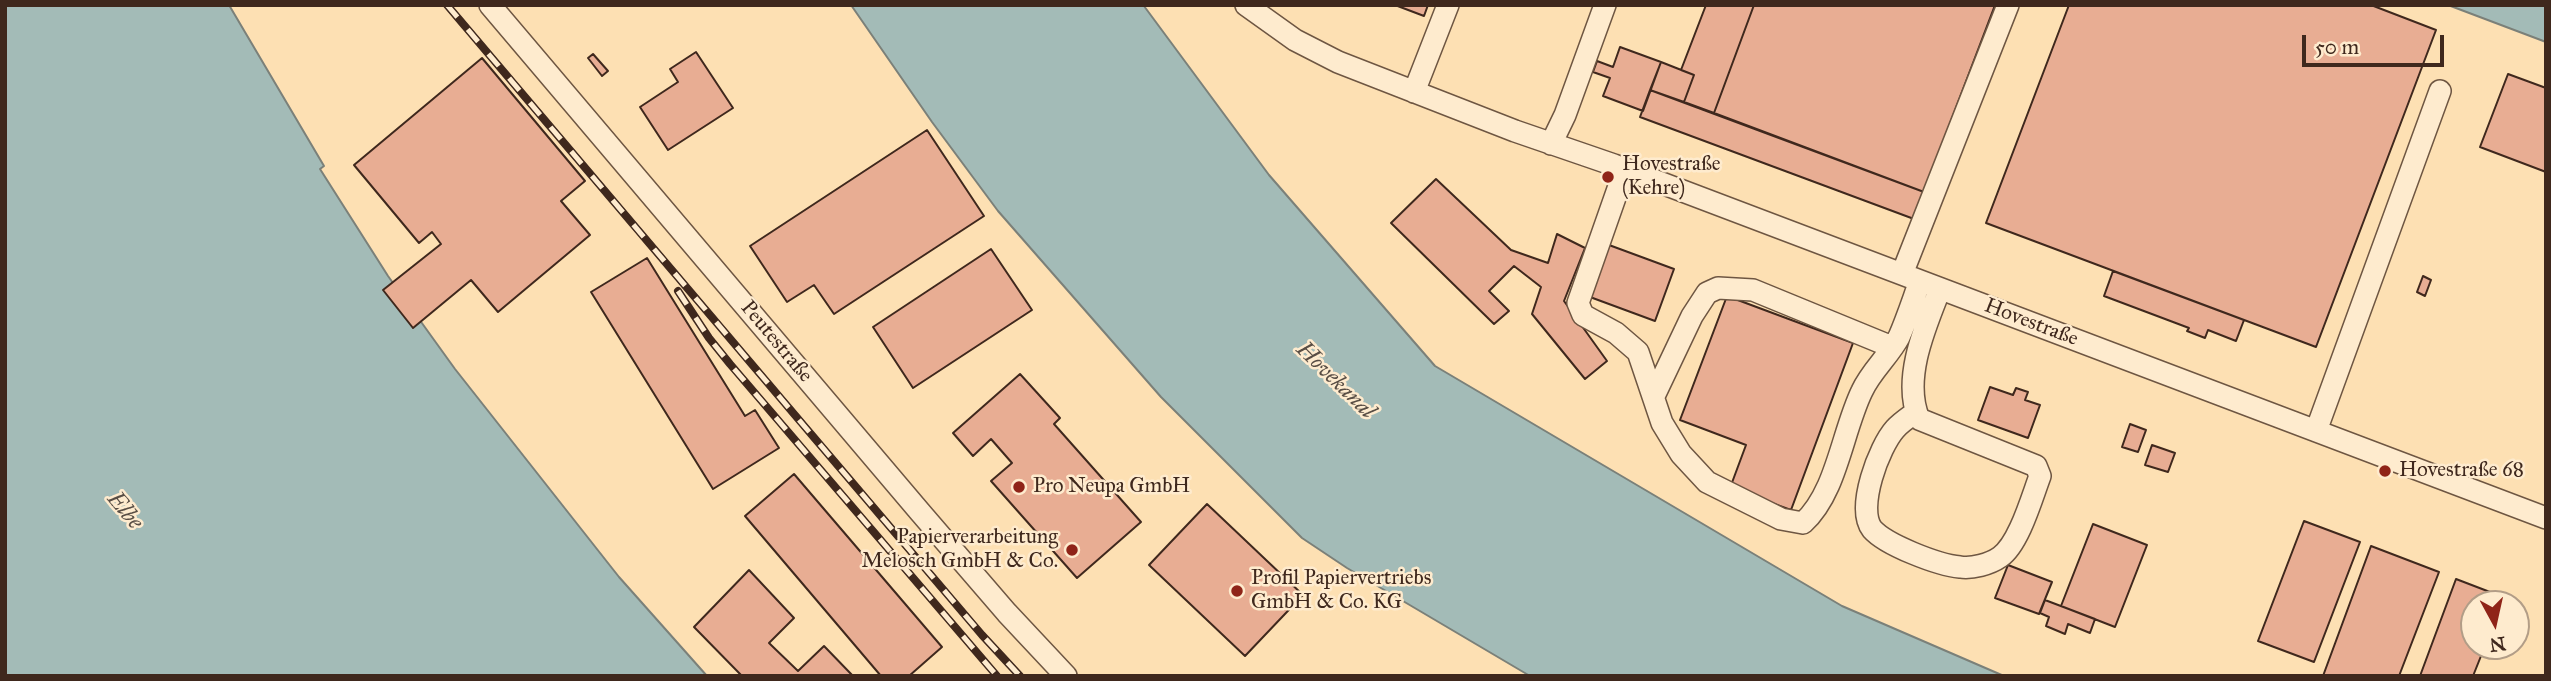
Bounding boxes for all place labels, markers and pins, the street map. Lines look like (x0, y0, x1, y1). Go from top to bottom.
place label: Hovestraße (Kehre) (1622, 152, 1721, 202)
marker: Hovestraße (Kehre) (1600, 169, 1616, 185)
place label: Hovestraße 68 (2399, 458, 2524, 484)
marker: Hovestraße 68 (2377, 463, 2393, 479)
place label: Pro Neupa GmbH (1033, 474, 1190, 500)
marker: Pro Neupa GmbH (1011, 479, 1027, 495)
place label: Papierverarbeitung Melosch GmbH & Co. (862, 525, 1058, 575)
marker: Papierverarbeitung Melosch GmbH & Co. (1064, 542, 1080, 558)
place label: Profil Papiervertriebs GmbH & Co. KG (1251, 566, 1431, 616)
marker: Profil Papiervertriebs GmbH & Co. KG (1229, 583, 1245, 599)

